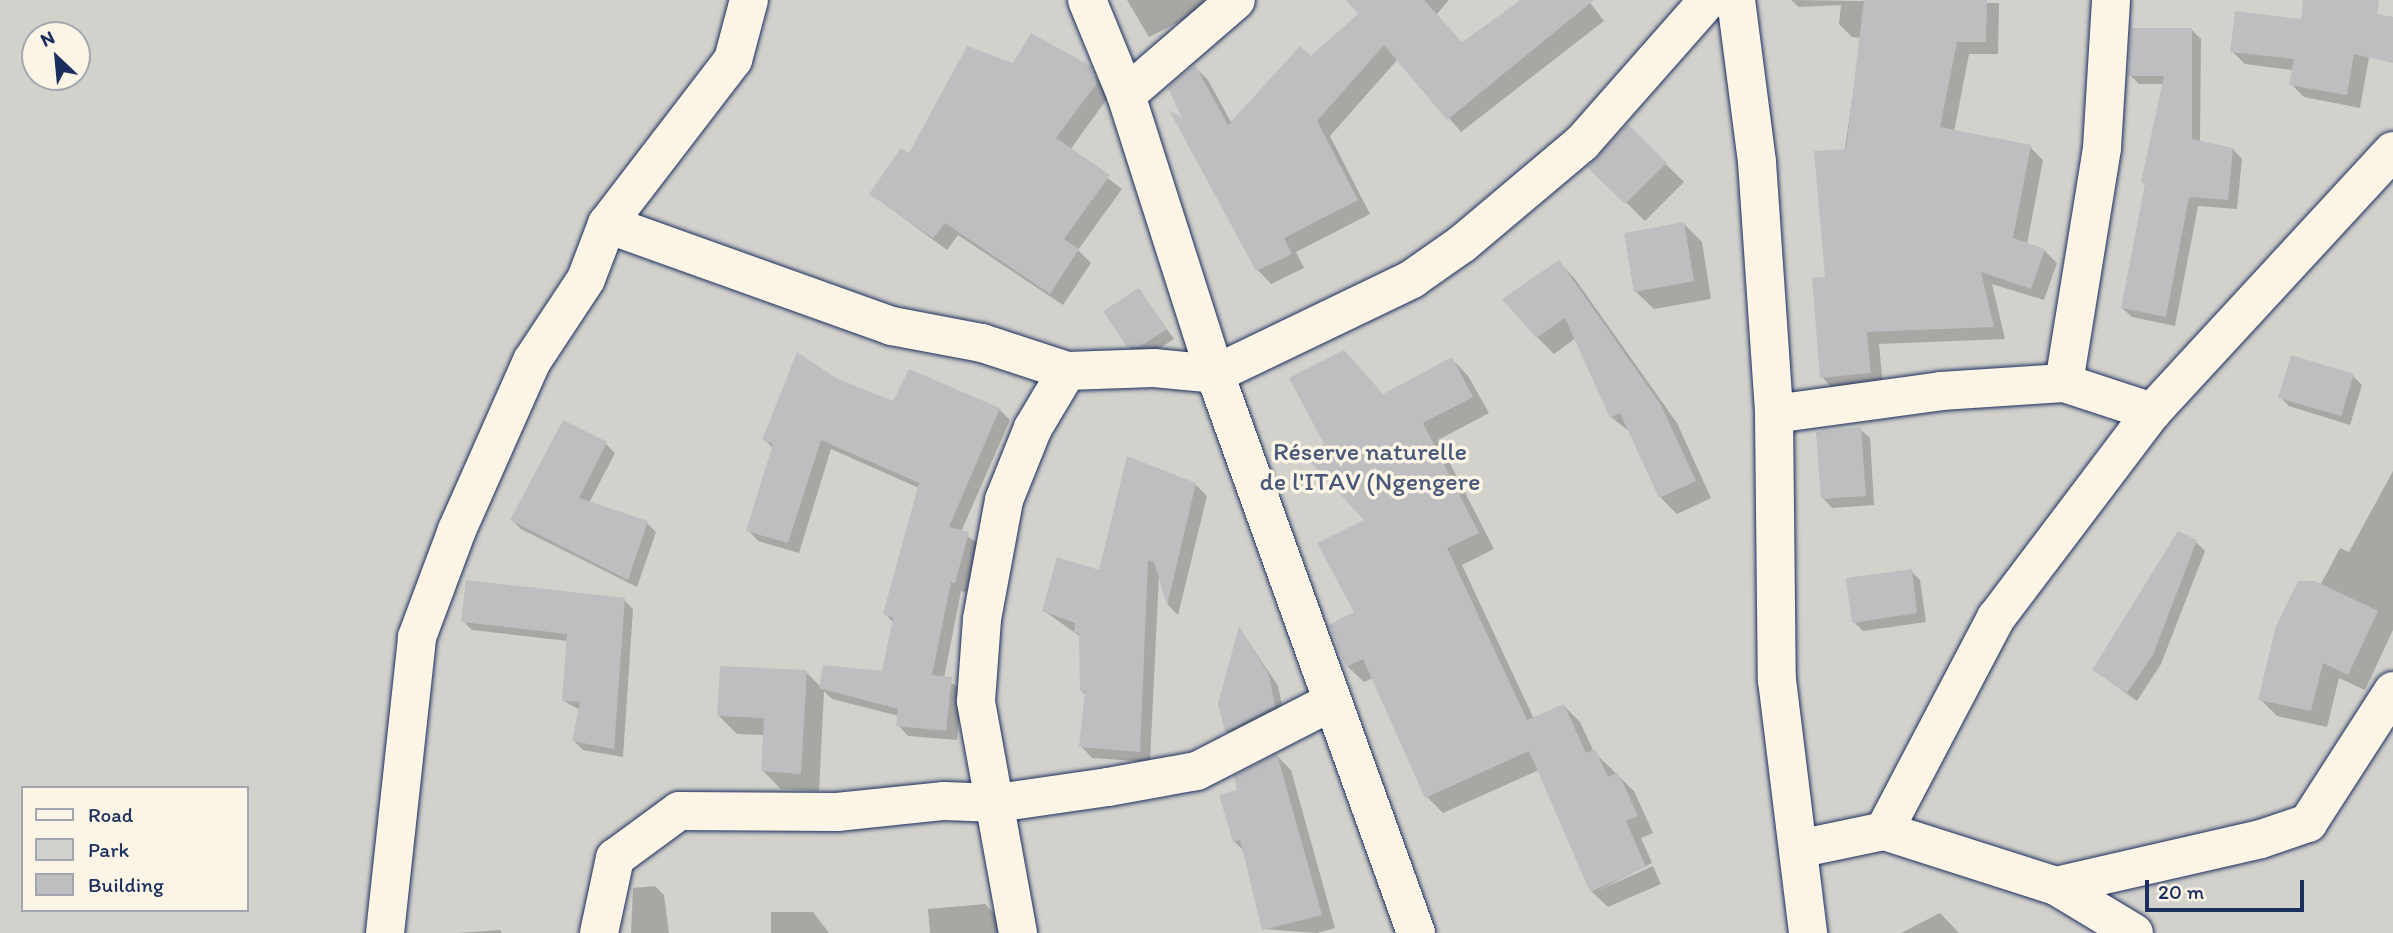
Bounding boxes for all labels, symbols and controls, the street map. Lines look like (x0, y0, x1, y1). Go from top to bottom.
north arrow (21, 21, 91, 91)
text: N (37, 25, 58, 52)
park label: Réserve naturelle de l'ITAV (Ngengere (1260, 436, 1480, 498)
legend (21, 786, 248, 912)
text: Road (88, 802, 133, 827)
text: Park (88, 837, 129, 862)
scale bar (2148, 866, 2307, 910)
text: Building (88, 872, 164, 897)
text: 20 m (2158, 879, 2204, 904)

